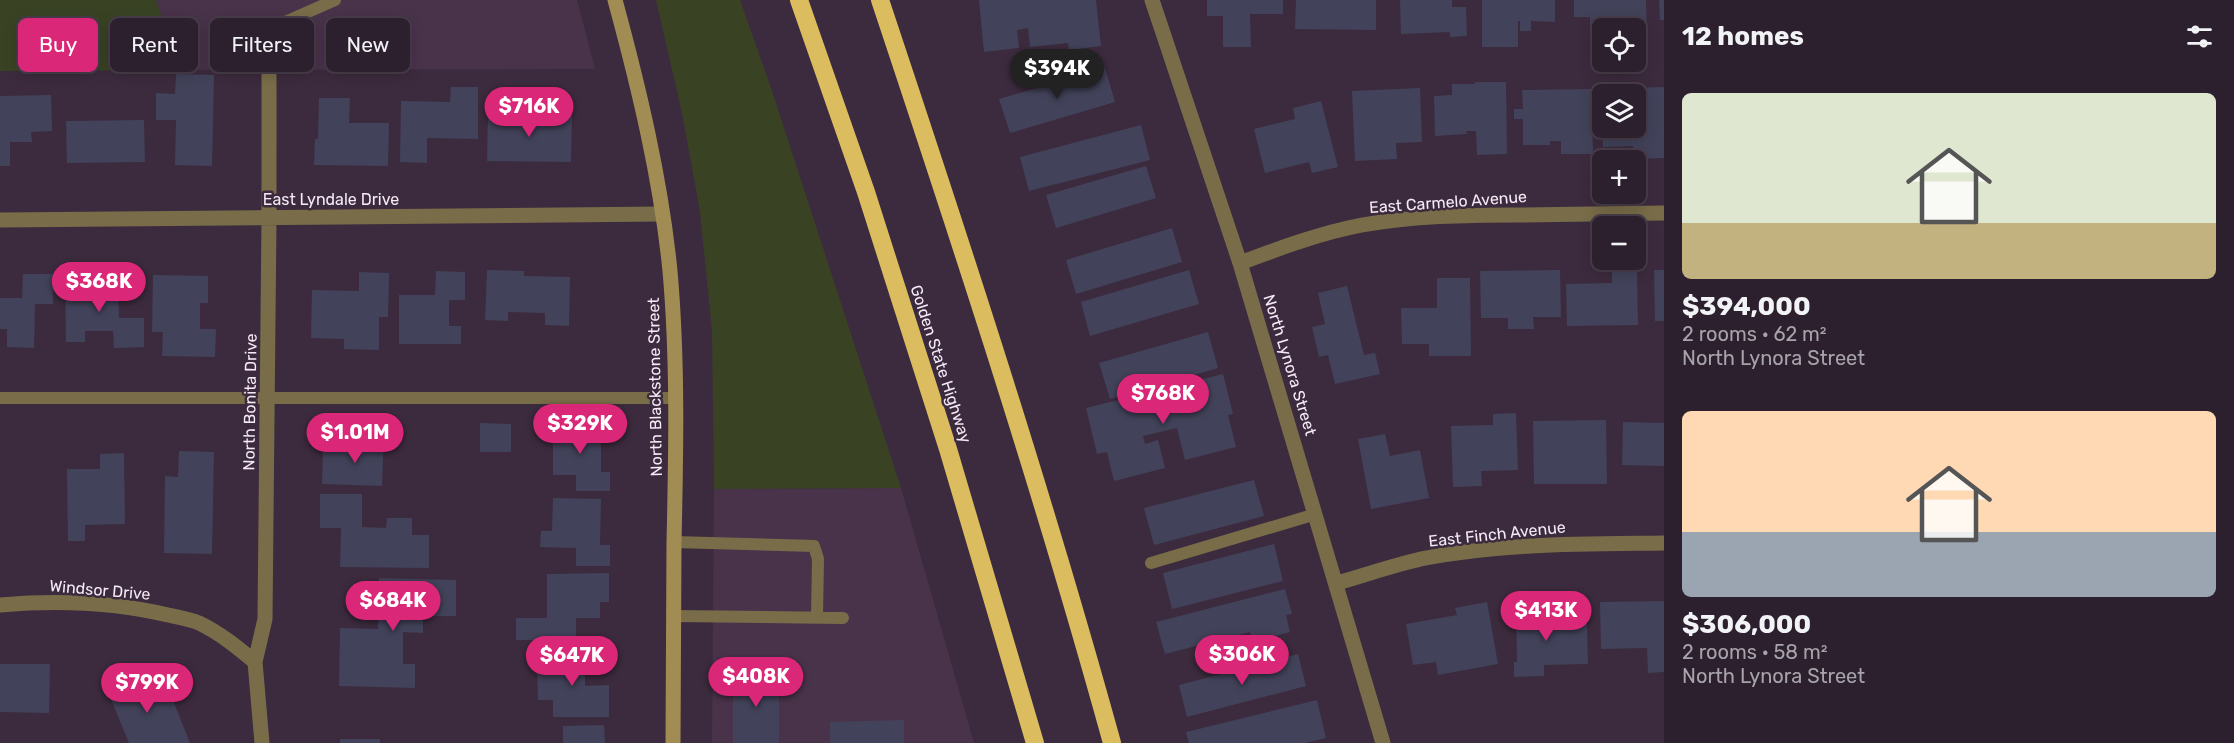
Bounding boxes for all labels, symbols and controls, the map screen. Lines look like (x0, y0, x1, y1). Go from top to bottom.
chip: Buy (18, 18, 98, 72)
chip: Rent (110, 18, 198, 72)
chip: Filters (210, 18, 314, 72)
chip: New (326, 18, 410, 72)
map controls (1592, 18, 1646, 270)
button: locate (1592, 18, 1646, 72)
icon: filters (2183, 20, 2216, 53)
text: 12 homes (1682, 21, 1804, 52)
pin: $394K (1015, 49, 1099, 100)
text: $394K (1024, 56, 1090, 80)
button: layers (1592, 84, 1646, 138)
pin: $716K (487, 87, 571, 138)
text: $716K (498, 94, 560, 118)
icon: home (1895, 132, 2003, 240)
button: + (1592, 150, 1646, 204)
street label: East Carmelo Avenue (1368, 187, 1528, 217)
street label: East Lyndale Drive (263, 190, 399, 209)
button: − (1592, 216, 1646, 270)
pin: $368K (57, 262, 141, 313)
text: $368K (66, 269, 132, 293)
street label: Golden State Highway (907, 283, 976, 445)
text: $394,000 (1682, 291, 1811, 322)
street label: North Lynora Street (1260, 292, 1320, 438)
street label: North Blackstone Street (644, 297, 666, 477)
text: 2 rooms · 62 m² (1682, 322, 1827, 346)
street label: North Bonita Drive (239, 333, 261, 471)
text: North Lynora Street (1682, 346, 1865, 370)
pin: $768K (1121, 374, 1205, 425)
text: $768K (1131, 381, 1195, 405)
pin: $329K (538, 404, 622, 455)
text: $329K (547, 411, 613, 435)
pin: $1.01M (306, 413, 404, 464)
text: $1.01M (321, 420, 389, 444)
icon: home (1895, 450, 2003, 558)
street label: East Finch Avenue (1427, 517, 1567, 551)
street label: Windsor Drive (49, 576, 151, 604)
pin: $684K (351, 581, 435, 632)
text: $684K (360, 588, 426, 612)
pin: $413K (1504, 591, 1588, 642)
text: $413K (1515, 598, 1577, 622)
text: $306,000 (1682, 609, 1811, 640)
pin: $306K (1200, 635, 1284, 686)
pin: $647K (530, 636, 614, 687)
text: 2 rooms · 58 m² (1682, 640, 1828, 664)
text: $306K (1209, 642, 1275, 666)
text: $647K (540, 643, 604, 667)
pin: $408K (714, 657, 798, 708)
pin: $799K (105, 663, 189, 714)
text: $408K (722, 664, 790, 688)
text: North Lynora Street (1682, 664, 1865, 688)
text: $799K (115, 670, 179, 694)

